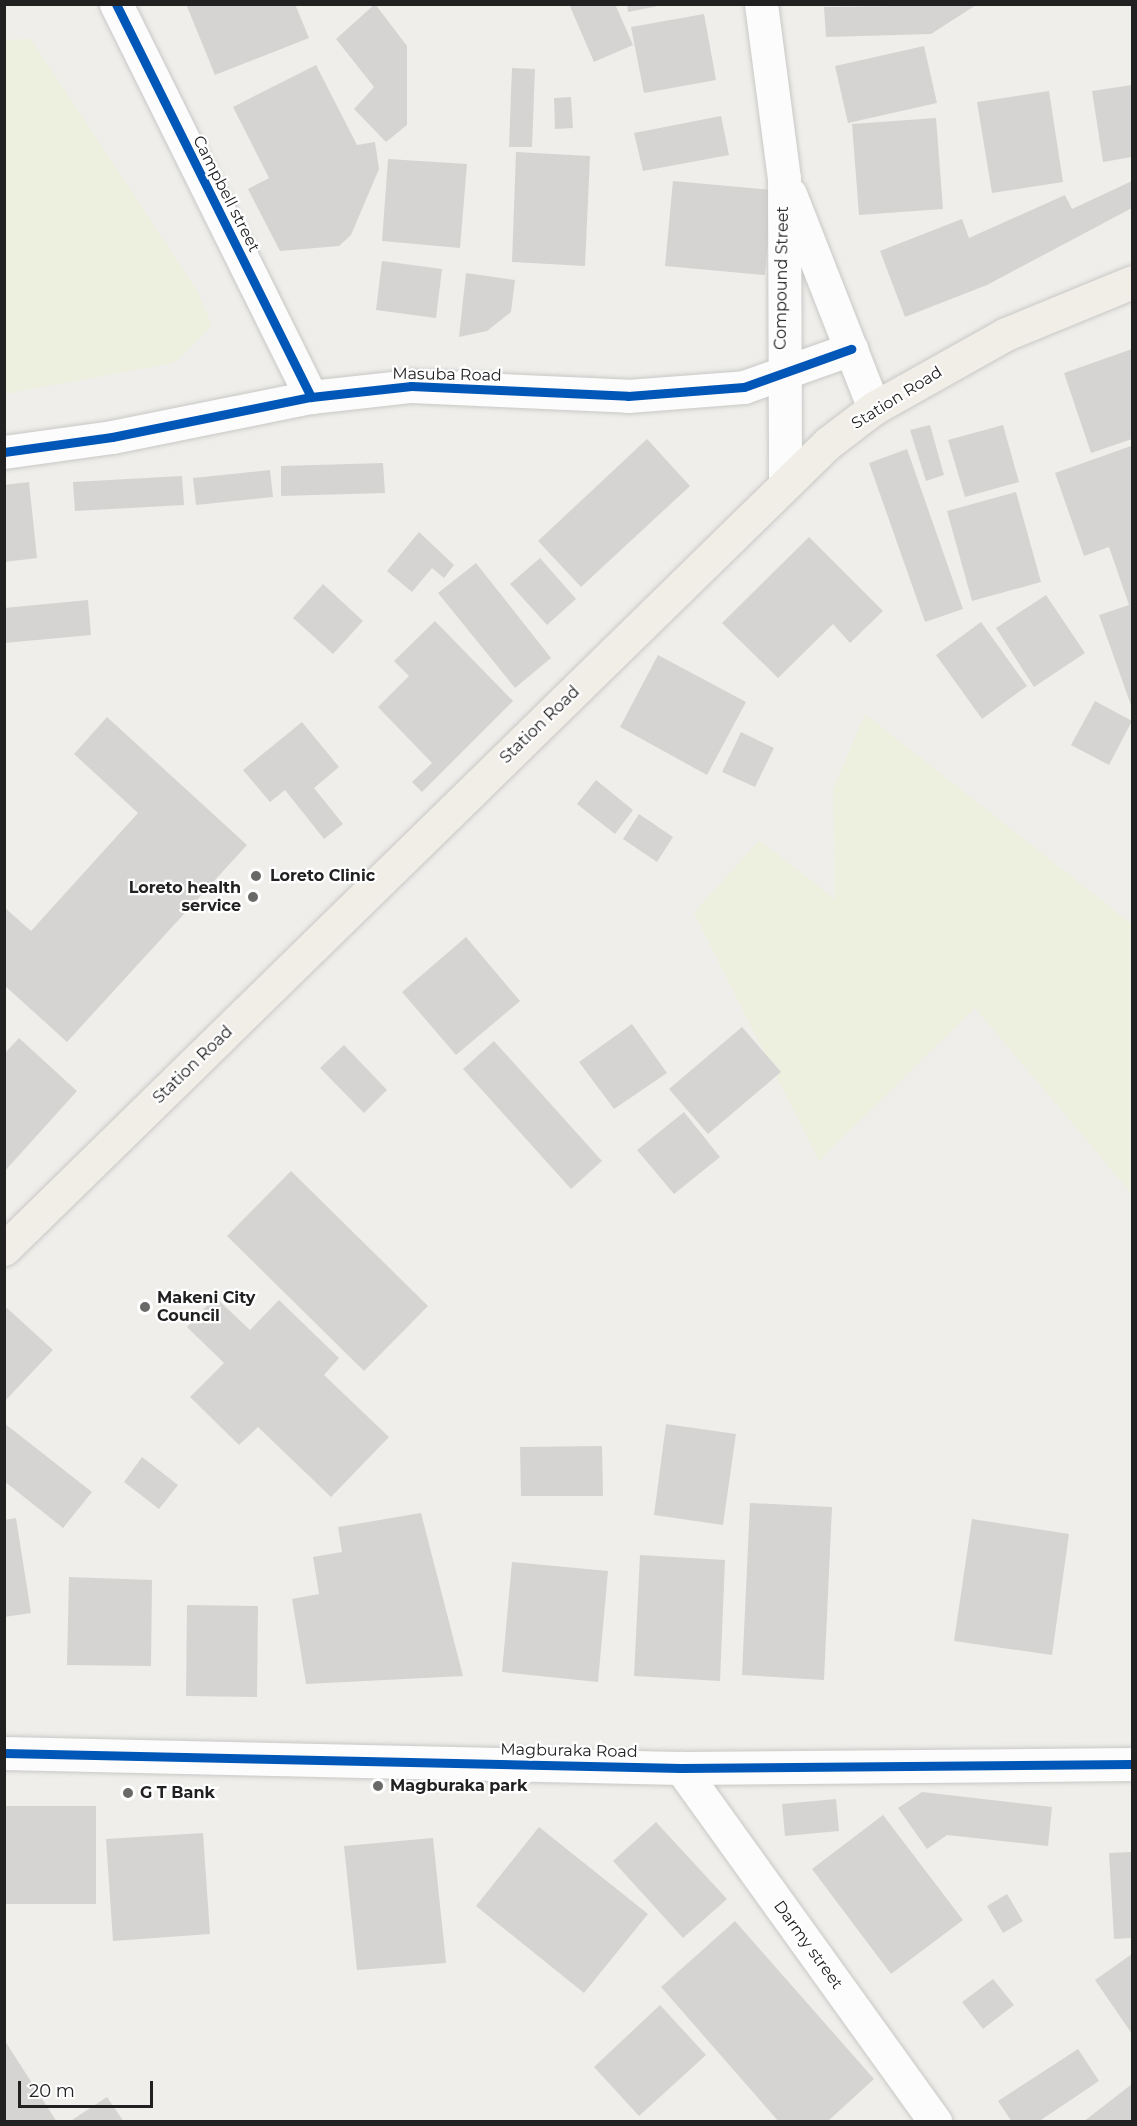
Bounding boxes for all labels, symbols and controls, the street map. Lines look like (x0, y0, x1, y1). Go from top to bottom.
street label: Campbell street (188, 133, 264, 255)
street label: Compound Street (771, 206, 793, 350)
street label: Station Road (848, 363, 946, 433)
street label: Masuba Road (392, 364, 502, 386)
street label: Station Road (496, 682, 584, 768)
place label: Loreto Clinic (270, 866, 375, 886)
marker: Loreto Clinic (247, 867, 265, 885)
place label: Loreto health service (129, 878, 241, 916)
marker: Loreto health service (246, 890, 260, 904)
street label: Station Road (149, 1022, 237, 1108)
place label: Makeni City Council (157, 1288, 255, 1326)
marker: Makeni City Council (138, 1300, 152, 1314)
street label: Magburaka Road (500, 1740, 638, 1762)
place label: Magburaka park (390, 1776, 527, 1796)
marker: Magburaka park (371, 1779, 385, 1793)
place label: G T Bank (140, 1783, 215, 1803)
marker: G T Bank (121, 1786, 135, 1800)
street label: Darmy street (769, 1897, 847, 1993)
scale bar (21, 2069, 156, 2107)
text: 20 m (29, 2080, 75, 2102)

